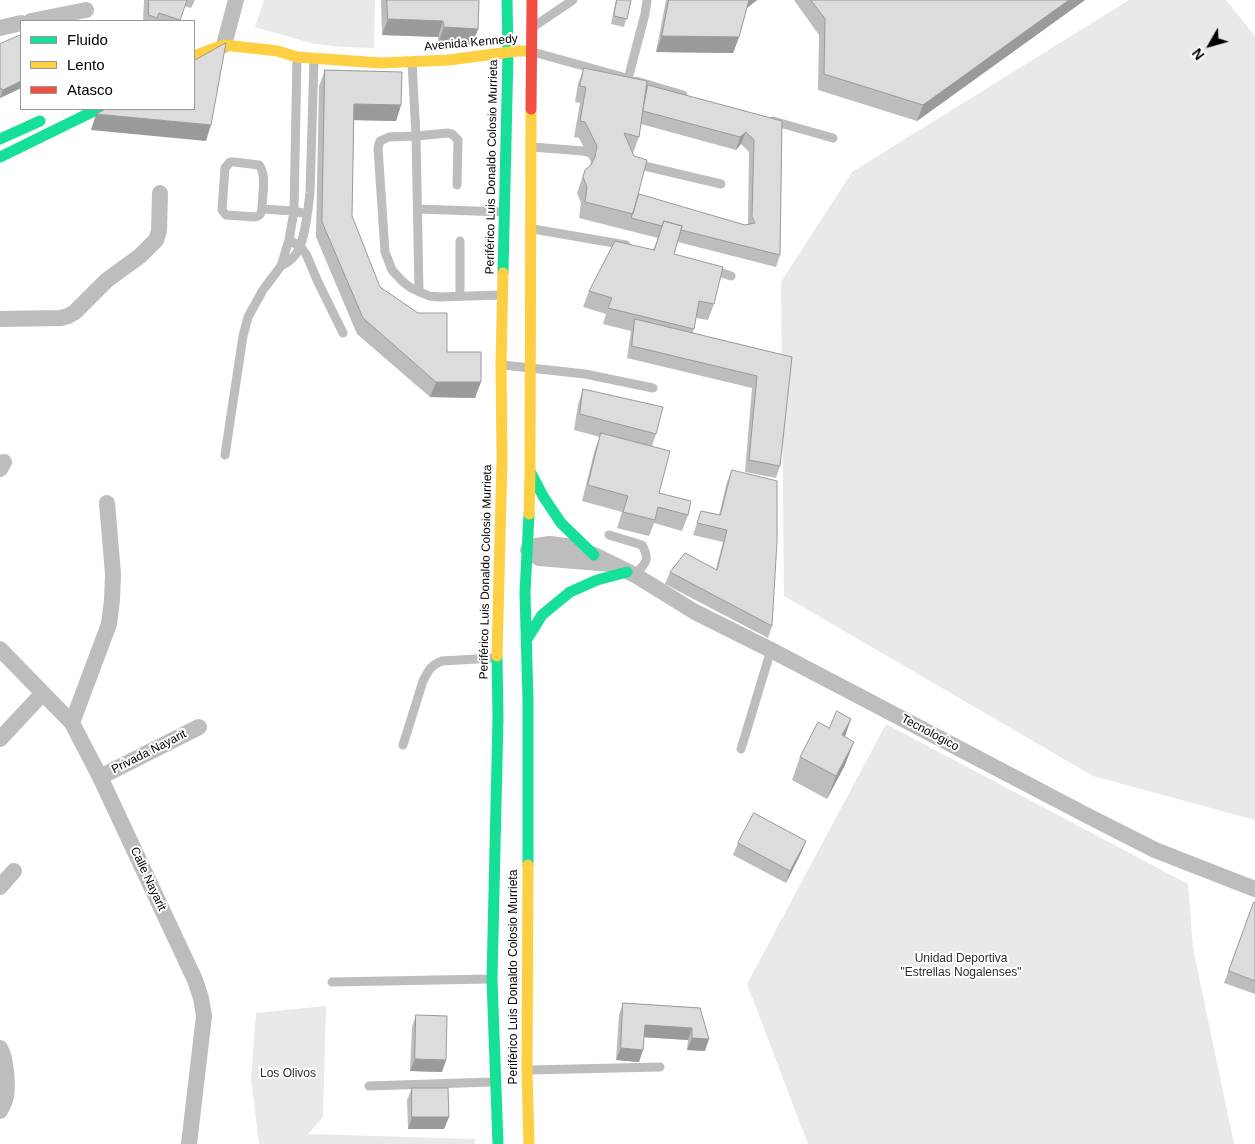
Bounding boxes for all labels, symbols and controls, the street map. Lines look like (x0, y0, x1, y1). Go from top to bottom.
legend (20, 20, 195, 110)
north arrow (1185, 20, 1235, 70)
text: Fluido (67, 31, 108, 48)
street label: Avenida Kennedy (424, 32, 518, 54)
text: N (1189, 45, 1208, 63)
text: Lento (67, 56, 105, 73)
street label: Periférico Luis Donaldo Colosio Murrieta (483, 60, 501, 274)
text: Atasco (67, 81, 113, 98)
street label: Periférico Luis Donaldo Colosio Murrieta (477, 465, 495, 679)
street label: Tecnologico (899, 712, 961, 754)
street label: Privada Nayarit (109, 727, 189, 777)
street label: Calle Nayarit (127, 845, 169, 913)
street label: Periférico Luis Donaldo Colosio Murrieta (507, 870, 521, 1084)
park label: Unidad Deportiva "Estrellas Nogalenses" (900, 952, 1022, 980)
park label: Los Olivos (260, 1067, 316, 1081)

